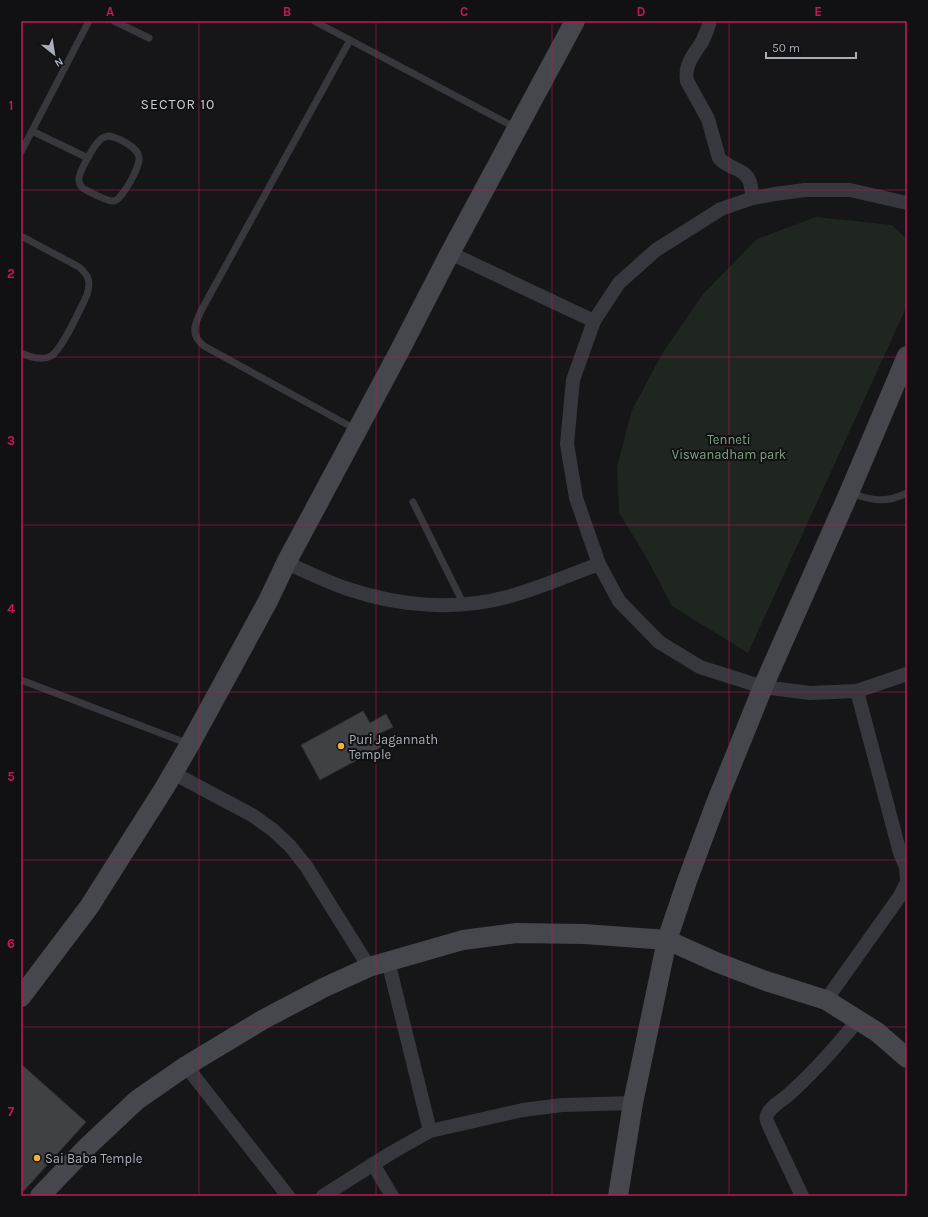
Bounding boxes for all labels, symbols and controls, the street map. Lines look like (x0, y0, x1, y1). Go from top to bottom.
text: A (106, 4, 114, 19)
text: B (283, 4, 291, 19)
text: C (460, 4, 468, 19)
text: D (637, 4, 646, 19)
text: E (814, 4, 822, 19)
north arrow (34, 34, 74, 74)
scale bar (766, 34, 856, 60)
text: 50 m (772, 41, 800, 55)
text: N (52, 55, 65, 70)
district label: SECTOR 10 (141, 96, 215, 113)
text: 1 (9, 98, 13, 113)
text: 2 (7, 266, 15, 281)
park label: Tenneti Viswanadham park (672, 432, 786, 462)
text: 3 (7, 433, 15, 448)
text: 4 (7, 601, 15, 616)
place label: Puri Jagannath Temple (349, 732, 438, 762)
marker: Puri Jagannath Temple (336, 741, 346, 751)
text: 5 (7, 769, 15, 784)
text: 6 (7, 936, 15, 951)
text: 7 (8, 1104, 15, 1119)
place label: Sai Baba Temple (45, 1151, 143, 1166)
marker: Sai Baba Temple (32, 1153, 42, 1163)

